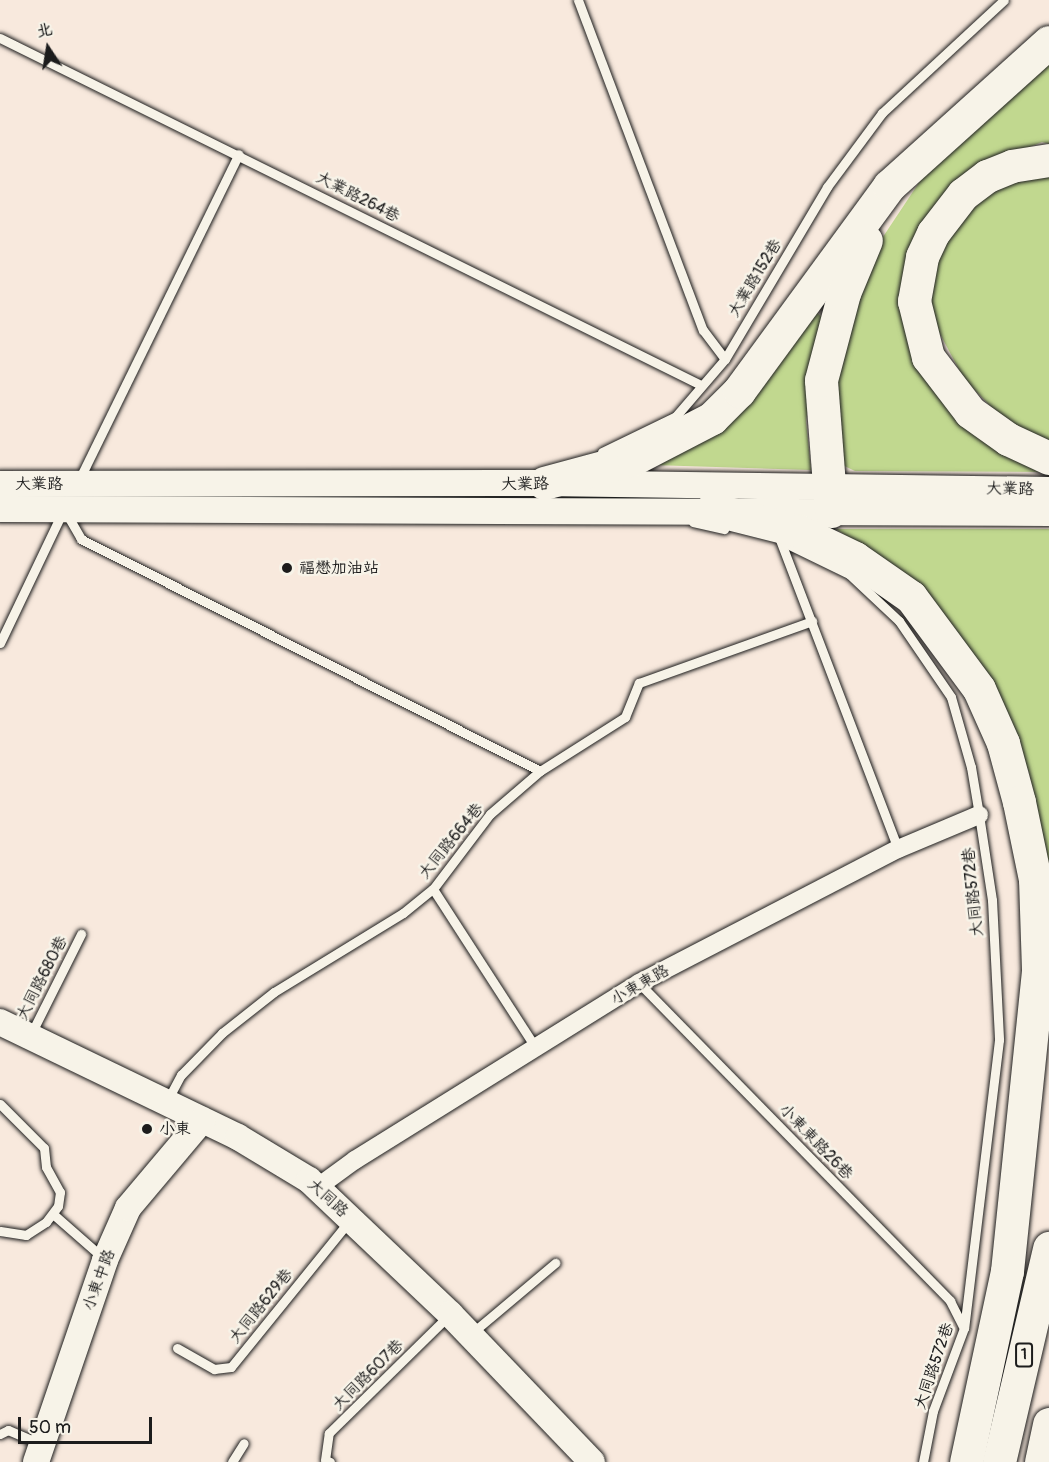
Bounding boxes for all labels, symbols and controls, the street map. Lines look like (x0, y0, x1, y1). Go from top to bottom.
north arrow (18, 18, 78, 78)
text: 北 (34, 19, 54, 42)
street label: 大業路264巷 (313, 168, 403, 226)
street label: 大業路152巷 (724, 235, 786, 321)
street label: 大業路 (15, 474, 63, 494)
street label: 大業路 (501, 474, 549, 494)
street label: 大業路 (986, 479, 1034, 499)
place label: 福懋加油站 (299, 558, 379, 578)
marker: 福懋加油站 (280, 561, 294, 575)
street label: 大同路664巷 (415, 799, 487, 883)
street label: 大同路572巷 (959, 846, 987, 938)
street label: 大同路680巷 (12, 933, 72, 1023)
street label: 小東東路 (607, 961, 673, 1009)
street label: 小東東路26巷 (775, 1100, 857, 1184)
place label: 小東 (159, 1119, 191, 1139)
marker: 小東 (140, 1122, 154, 1136)
street label: 大同路 (304, 1175, 352, 1221)
street label: 小東中路 (79, 1247, 119, 1313)
street label: 大同路629巷 (225, 1265, 297, 1347)
street label: 大同路572巷 (910, 1320, 958, 1412)
street label: 大同路607巷 (328, 1335, 408, 1415)
road number: 1 (1015, 1343, 1033, 1367)
scale bar (21, 1405, 154, 1443)
text: 50 m (29, 1416, 71, 1439)

